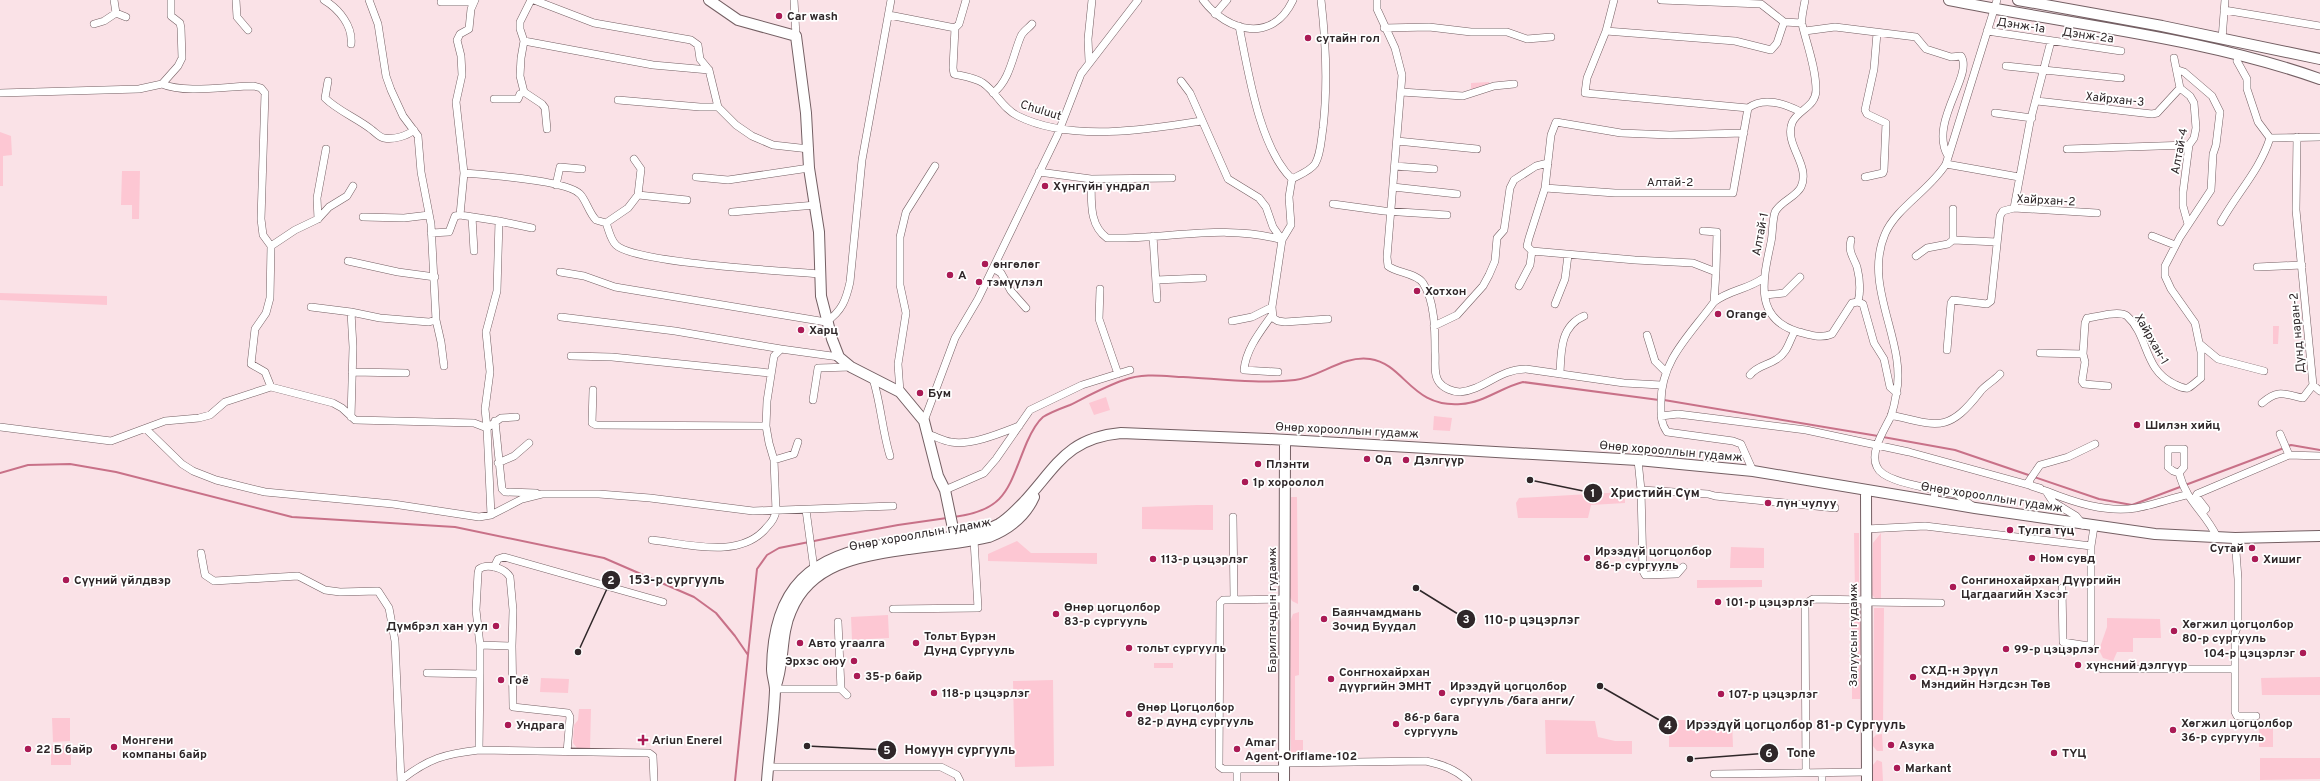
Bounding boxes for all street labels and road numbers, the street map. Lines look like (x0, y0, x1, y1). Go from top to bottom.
street label: Дэнж-1а (1996, 14, 2046, 38)
street label: Дэнж-2а (2061, 24, 2115, 48)
street label: Хайрхан-3 (2085, 89, 2145, 111)
street label: Chuluut (1018, 97, 1063, 125)
street label: Алтай-4 (2168, 127, 2192, 176)
street label: Алтай-2 (1647, 175, 1693, 191)
street label: Хайрхан-2 (2016, 191, 2076, 211)
street label: Алтай-1 (1749, 211, 1773, 257)
street label: Дунд наран-2 (2287, 292, 2309, 374)
street label: Хайрхан-1 (2130, 311, 2172, 368)
street label: Өнөр хорооллын гудамж (1275, 419, 1419, 443)
street label: Өнөр хорооллын гудамж (1599, 438, 1743, 466)
street label: Өнөр хорооллын гудамж (1920, 479, 2064, 517)
street label: Өнөр хорооллын гудамж (848, 515, 992, 555)
street label: Барилгачдын гудамж (1265, 547, 1281, 673)
street label: Залуусын гудамж (1846, 583, 1862, 687)

